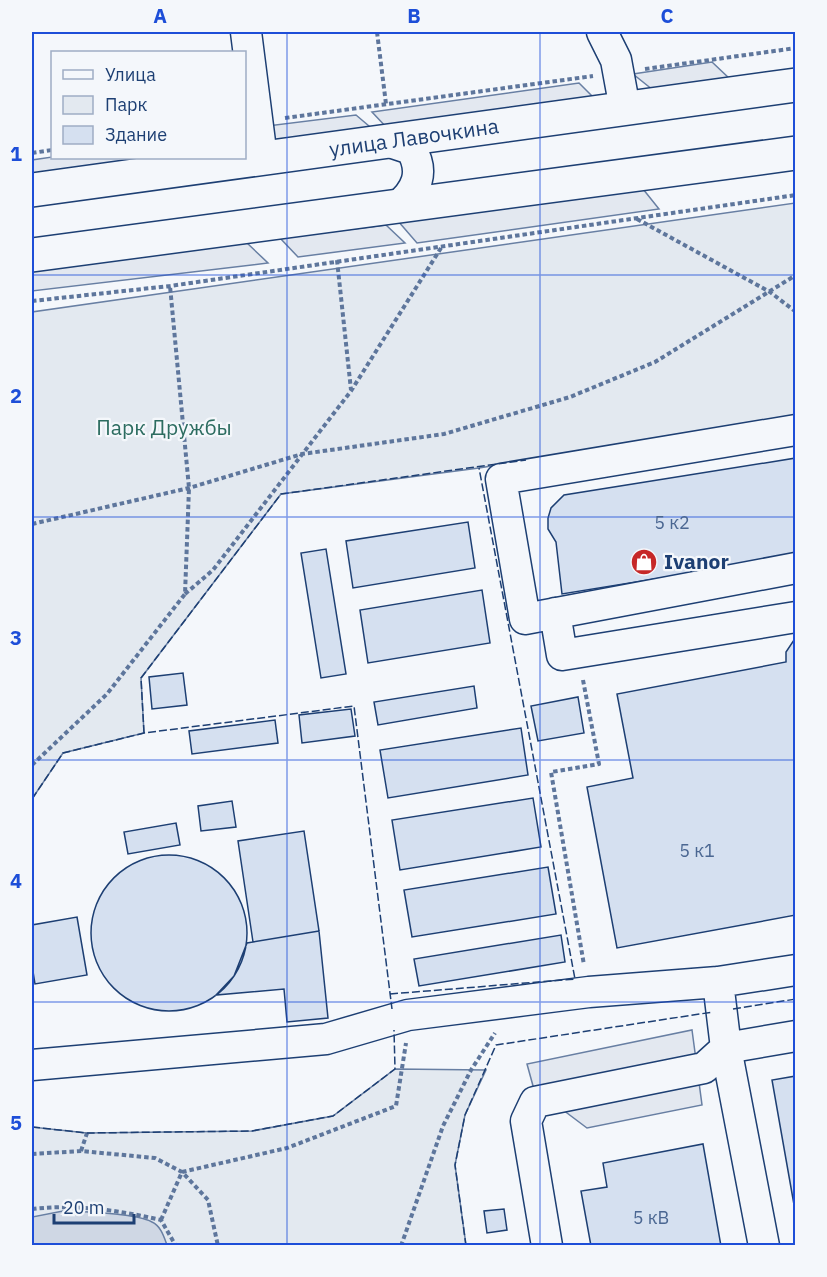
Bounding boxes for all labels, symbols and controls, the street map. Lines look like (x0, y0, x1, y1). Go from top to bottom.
text: A (153, 2, 167, 29)
text: B (407, 2, 421, 29)
text: C (660, 2, 674, 29)
legend (51, 51, 246, 159)
text: Улица (105, 63, 156, 86)
text: Парк (105, 93, 148, 116)
street label: улица Лавочкина (327, 111, 500, 163)
text: Здание (105, 123, 167, 146)
text: 1 (10, 140, 22, 167)
text: 2 (10, 382, 22, 409)
park label: Парк Дружбы (96, 413, 232, 441)
house number: 5 к2 (654, 511, 690, 534)
shop icon: Ivanor (629, 547, 659, 577)
place label: Ivanor (664, 547, 729, 575)
text: 3 (10, 624, 22, 651)
house number: 5 к1 (679, 839, 715, 862)
text: 4 (10, 867, 22, 894)
text: 5 (10, 1109, 22, 1136)
scale bar (54, 1187, 134, 1225)
text: 20 m (63, 1196, 105, 1219)
house number: 5 кВ (633, 1206, 669, 1229)

